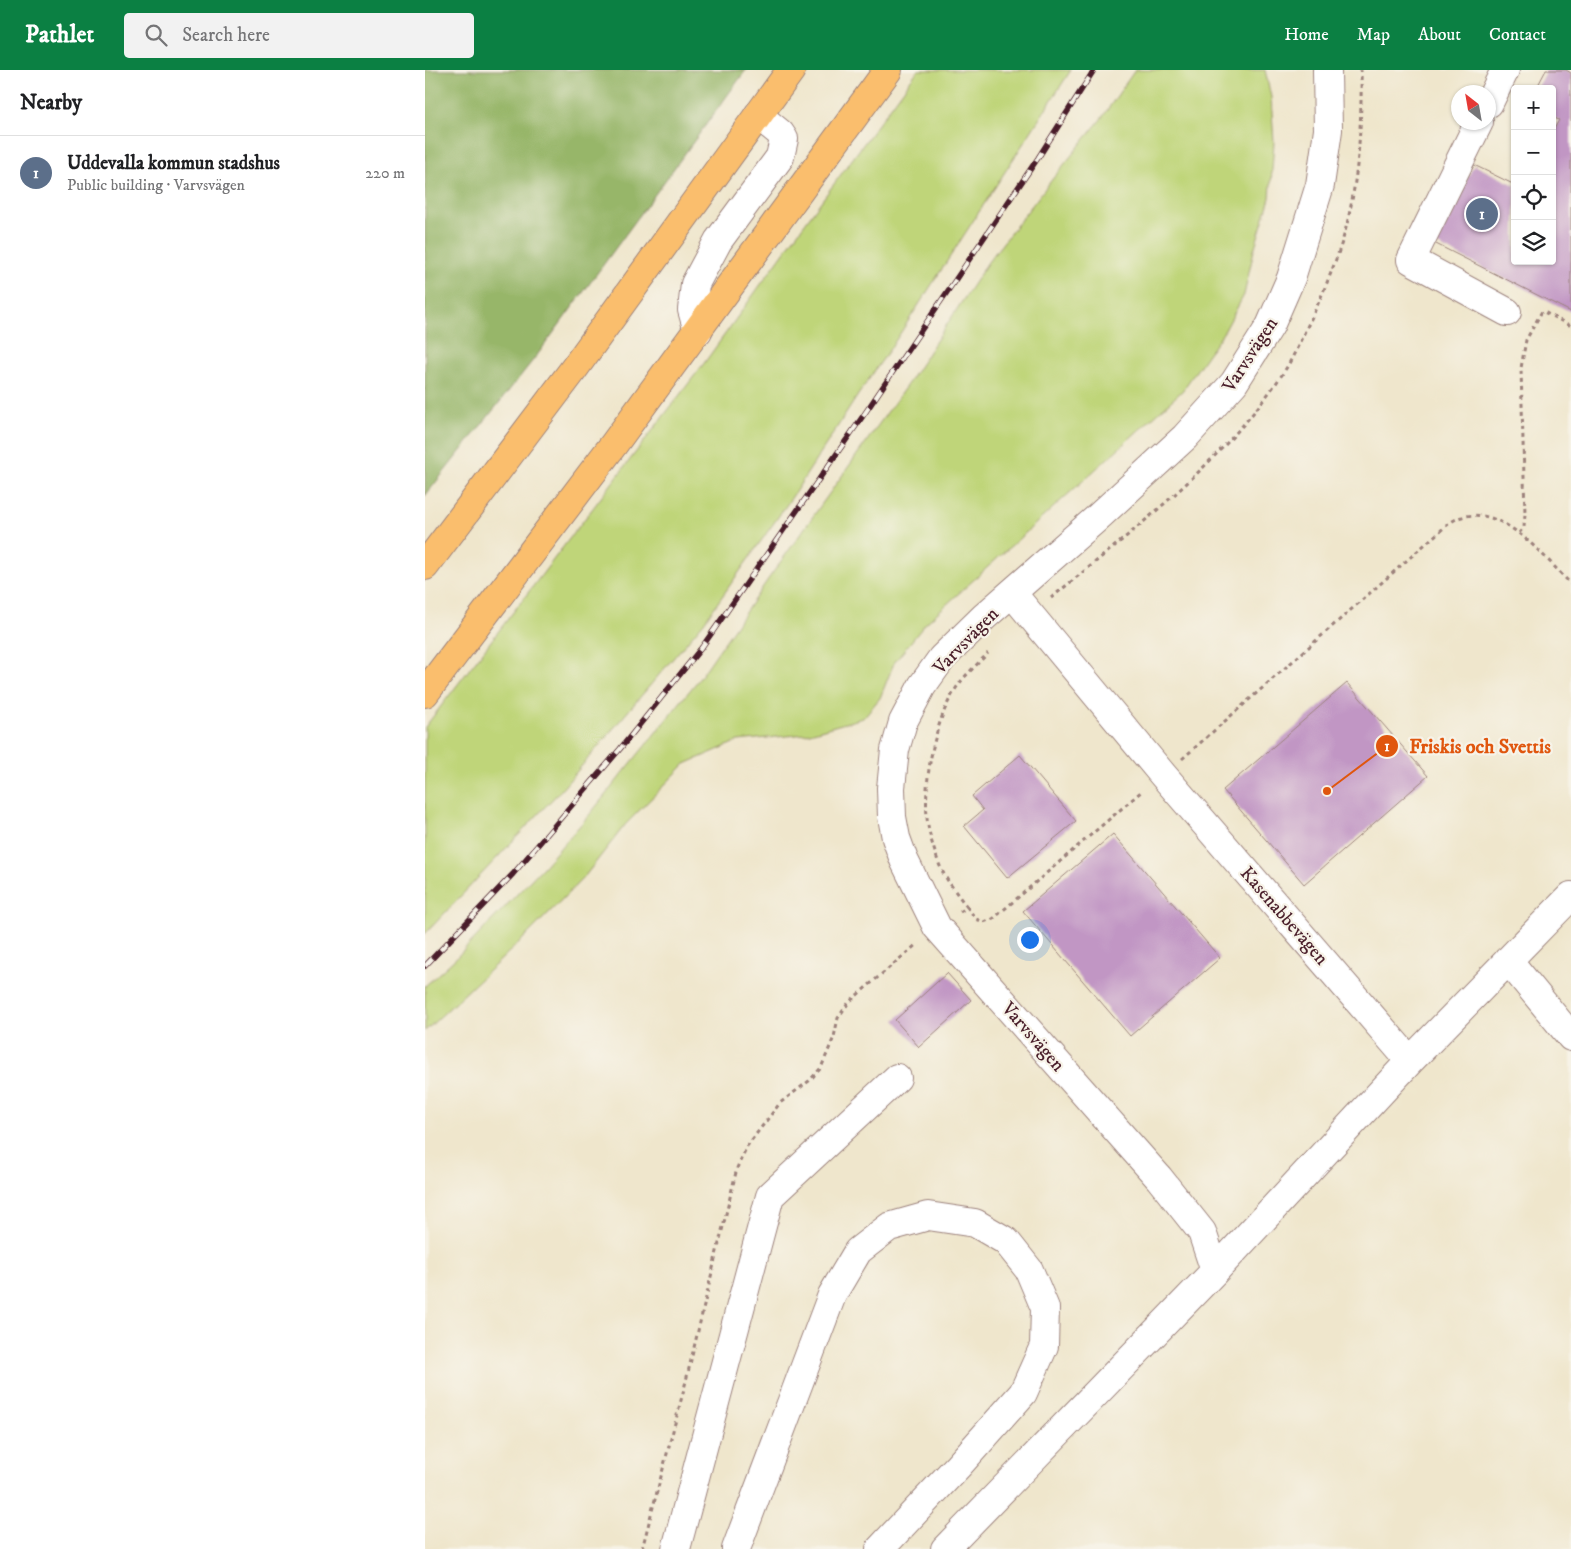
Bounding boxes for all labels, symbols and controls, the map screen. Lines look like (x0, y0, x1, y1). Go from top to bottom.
search box (124, 13, 474, 58)
text: Pathlet (25, 20, 94, 50)
icon: search (142, 21, 170, 49)
text: Search here (182, 24, 270, 47)
text: Home (1284, 24, 1329, 46)
text: Map (1357, 24, 1390, 46)
text: About (1418, 24, 1461, 46)
text: Contact (1489, 24, 1546, 46)
north arrow (1451, 85, 1496, 130)
map controls (1511, 85, 1556, 265)
button: + (1511, 85, 1556, 130)
text: Nearby (20, 90, 82, 116)
button: − (1511, 130, 1556, 175)
text: Uddevalla kommun stadshus (67, 152, 280, 175)
text: 1 (33, 163, 39, 183)
text: 220 m (365, 163, 405, 183)
text: Public building · Varvsvägen (67, 175, 245, 195)
button: locate (1511, 175, 1556, 220)
pin: 1 (1466, 195, 1498, 233)
button: layers (1511, 220, 1556, 265)
street label: Varvsvägen (1217, 313, 1283, 397)
street label: Varvsvägen (928, 603, 1004, 680)
callout: Friskis och Svettis (1374, 728, 1561, 763)
text: Friskis och Svettis (1409, 735, 1551, 760)
text: 1 (1384, 737, 1390, 756)
street label: Kasenabbevägen (1235, 862, 1333, 970)
your location (1017, 927, 1043, 953)
street label: Varvsvägen (996, 997, 1069, 1076)

